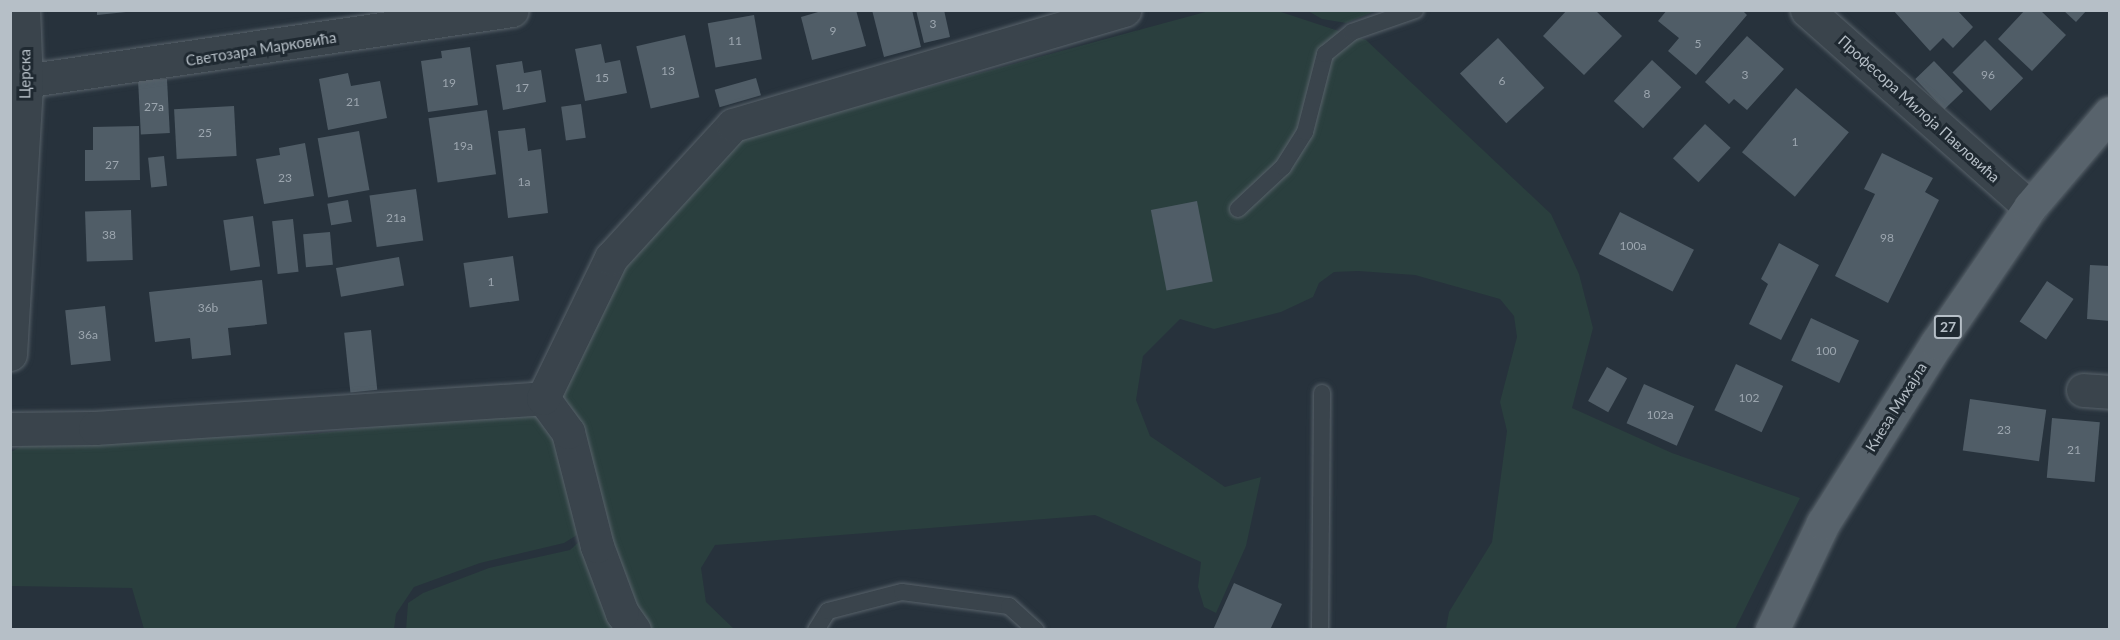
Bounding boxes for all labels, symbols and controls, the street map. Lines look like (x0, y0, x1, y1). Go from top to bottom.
house number: 3 (930, 17, 936, 31)
house number: 9 (830, 24, 836, 38)
street label: Светозара Марковића (184, 28, 338, 70)
street label: Професора Милоја Павловића (1835, 32, 2003, 186)
house number: 11 (728, 34, 742, 48)
house number: 5 (1695, 37, 1701, 51)
street label: Церска (16, 49, 34, 99)
house number: 13 (661, 64, 675, 78)
house number: 3 (1742, 68, 1748, 82)
house number: 96 (1981, 68, 1995, 82)
house number: 15 (595, 71, 609, 85)
house number: 6 (1499, 74, 1505, 88)
house number: 19 (442, 76, 456, 90)
house number: 17 (515, 81, 529, 95)
house number: 8 (1644, 87, 1650, 101)
house number: 21 (346, 95, 360, 109)
house number: 27a (144, 100, 164, 114)
house number: 25 (198, 126, 212, 140)
house number: 1 (1792, 135, 1798, 149)
house number: 19a (453, 139, 473, 153)
house number: 27 (105, 158, 119, 172)
house number: 23 (278, 171, 292, 185)
house number: 1a (518, 175, 530, 189)
house number: 21a (386, 211, 406, 225)
house number: 38 (102, 228, 116, 242)
house number: 98 (1880, 231, 1894, 245)
house number: 100a (1620, 239, 1646, 253)
house number: 1 (488, 275, 494, 289)
house number: 36b (198, 301, 218, 315)
road number: 27 (1933, 316, 1963, 338)
house number: 36a (78, 328, 98, 342)
house number: 100 (1816, 344, 1836, 358)
street label: Кнеза Михајла (1861, 359, 1931, 455)
house number: 102 (1739, 391, 1759, 405)
house number: 102a (1647, 408, 1673, 422)
house number: 23 (1997, 423, 2011, 437)
house number: 21 (2067, 443, 2081, 457)

